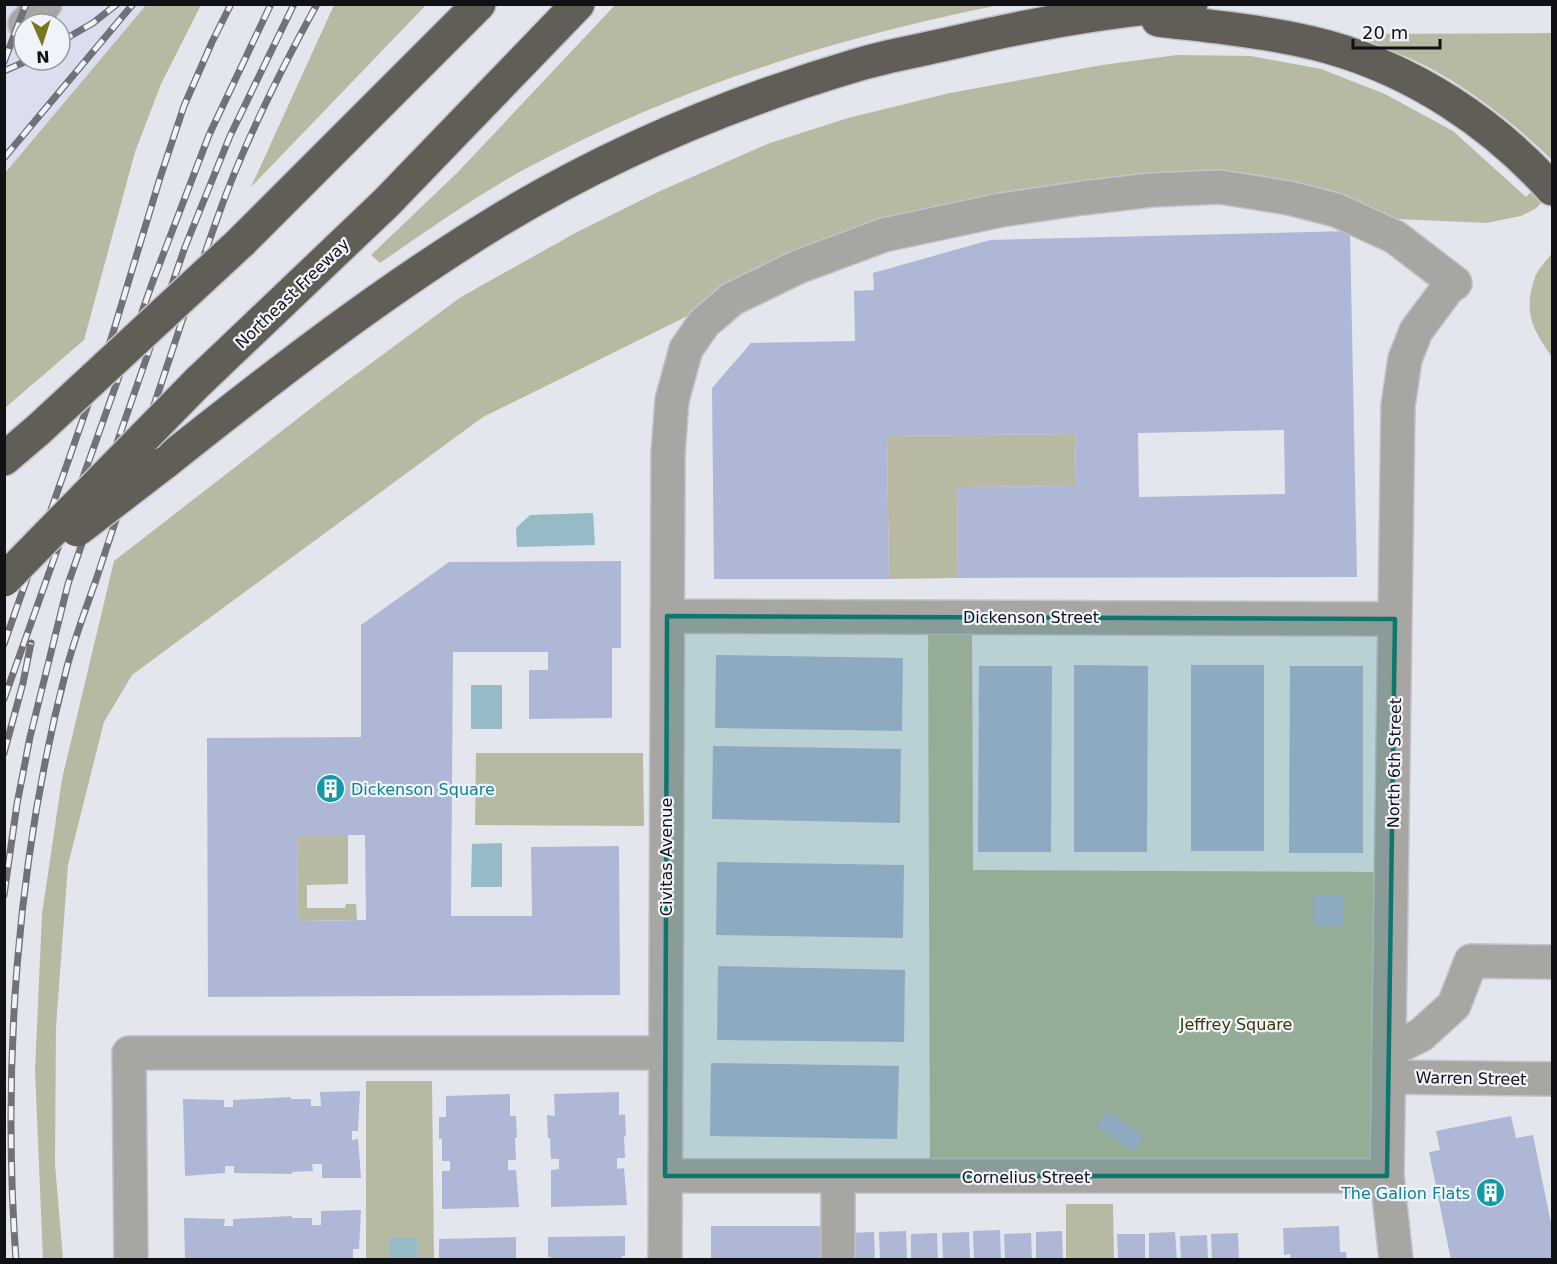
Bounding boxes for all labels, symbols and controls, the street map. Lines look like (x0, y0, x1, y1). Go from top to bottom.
north arrow (12, 12, 72, 72)
scale bar (1353, 12, 1440, 50)
text: 20 m (1362, 22, 1408, 43)
text: N (36, 47, 50, 66)
street label: Northeast Freeway (232, 234, 353, 352)
street label: Dickenson Street (963, 608, 1099, 627)
street label: North 6th Street (1384, 698, 1405, 828)
building icon: Dickenson Square (314, 773, 346, 805)
place label: Dickenson Square (351, 780, 495, 799)
street label: Civitas Avenue (657, 798, 676, 916)
park label: Jeffrey Square (1179, 1015, 1292, 1034)
street label: Warren Street (1415, 1068, 1527, 1089)
street label: Cornelius Street (962, 1168, 1090, 1187)
building icon: The Galion Flats (1475, 1177, 1507, 1209)
place label: The Galion Flats (1340, 1184, 1470, 1203)

